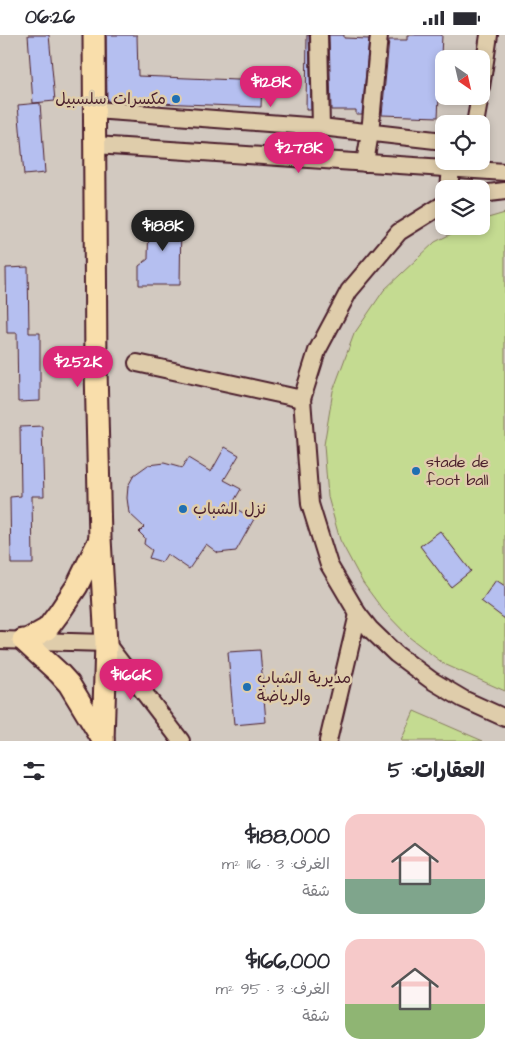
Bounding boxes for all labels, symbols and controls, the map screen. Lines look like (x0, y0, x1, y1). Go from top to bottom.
text: 06:26 (25, 4, 75, 31)
north arrow (435, 50, 490, 105)
map controls (435, 50, 490, 235)
pin: $128K (236, 65, 306, 108)
text: $128K (251, 71, 291, 93)
place label: مكسرات سلسبيل (55, 88, 166, 110)
marker: مكسرات سلسبيل (170, 93, 182, 105)
button: locate (435, 115, 490, 170)
pin: $278K (264, 131, 334, 174)
text: $278K (275, 137, 323, 159)
button: layers (435, 180, 490, 235)
pin: $188K (128, 209, 198, 252)
text: $188K (142, 215, 184, 237)
pin: $252K (43, 345, 113, 388)
text: $252K (54, 351, 102, 373)
place label: stade de foot ball (426, 451, 489, 491)
marker: stade de foot ball (410, 465, 422, 477)
place label: نزل الشباب (193, 498, 266, 520)
marker: نزل الشباب (177, 503, 189, 515)
pin: $166K (96, 659, 166, 701)
text: $166K (111, 664, 151, 686)
place label: مديرية الشباب والرياضة (257, 667, 351, 707)
marker: مديرية الشباب والرياضة (241, 681, 253, 693)
text: العقارات: 5 (388, 756, 485, 785)
icon: filters (20, 757, 48, 785)
text: $188,000 (245, 822, 330, 851)
icon: home (385, 834, 445, 894)
text: الغرف: 3 · 116 m² (222, 853, 330, 875)
text: شقة (302, 880, 330, 902)
text: $166,000 (246, 947, 330, 976)
icon: home (385, 959, 445, 1019)
text: الغرف: 3 · 95 m² (216, 978, 330, 1000)
text: شقة (302, 1005, 330, 1027)

